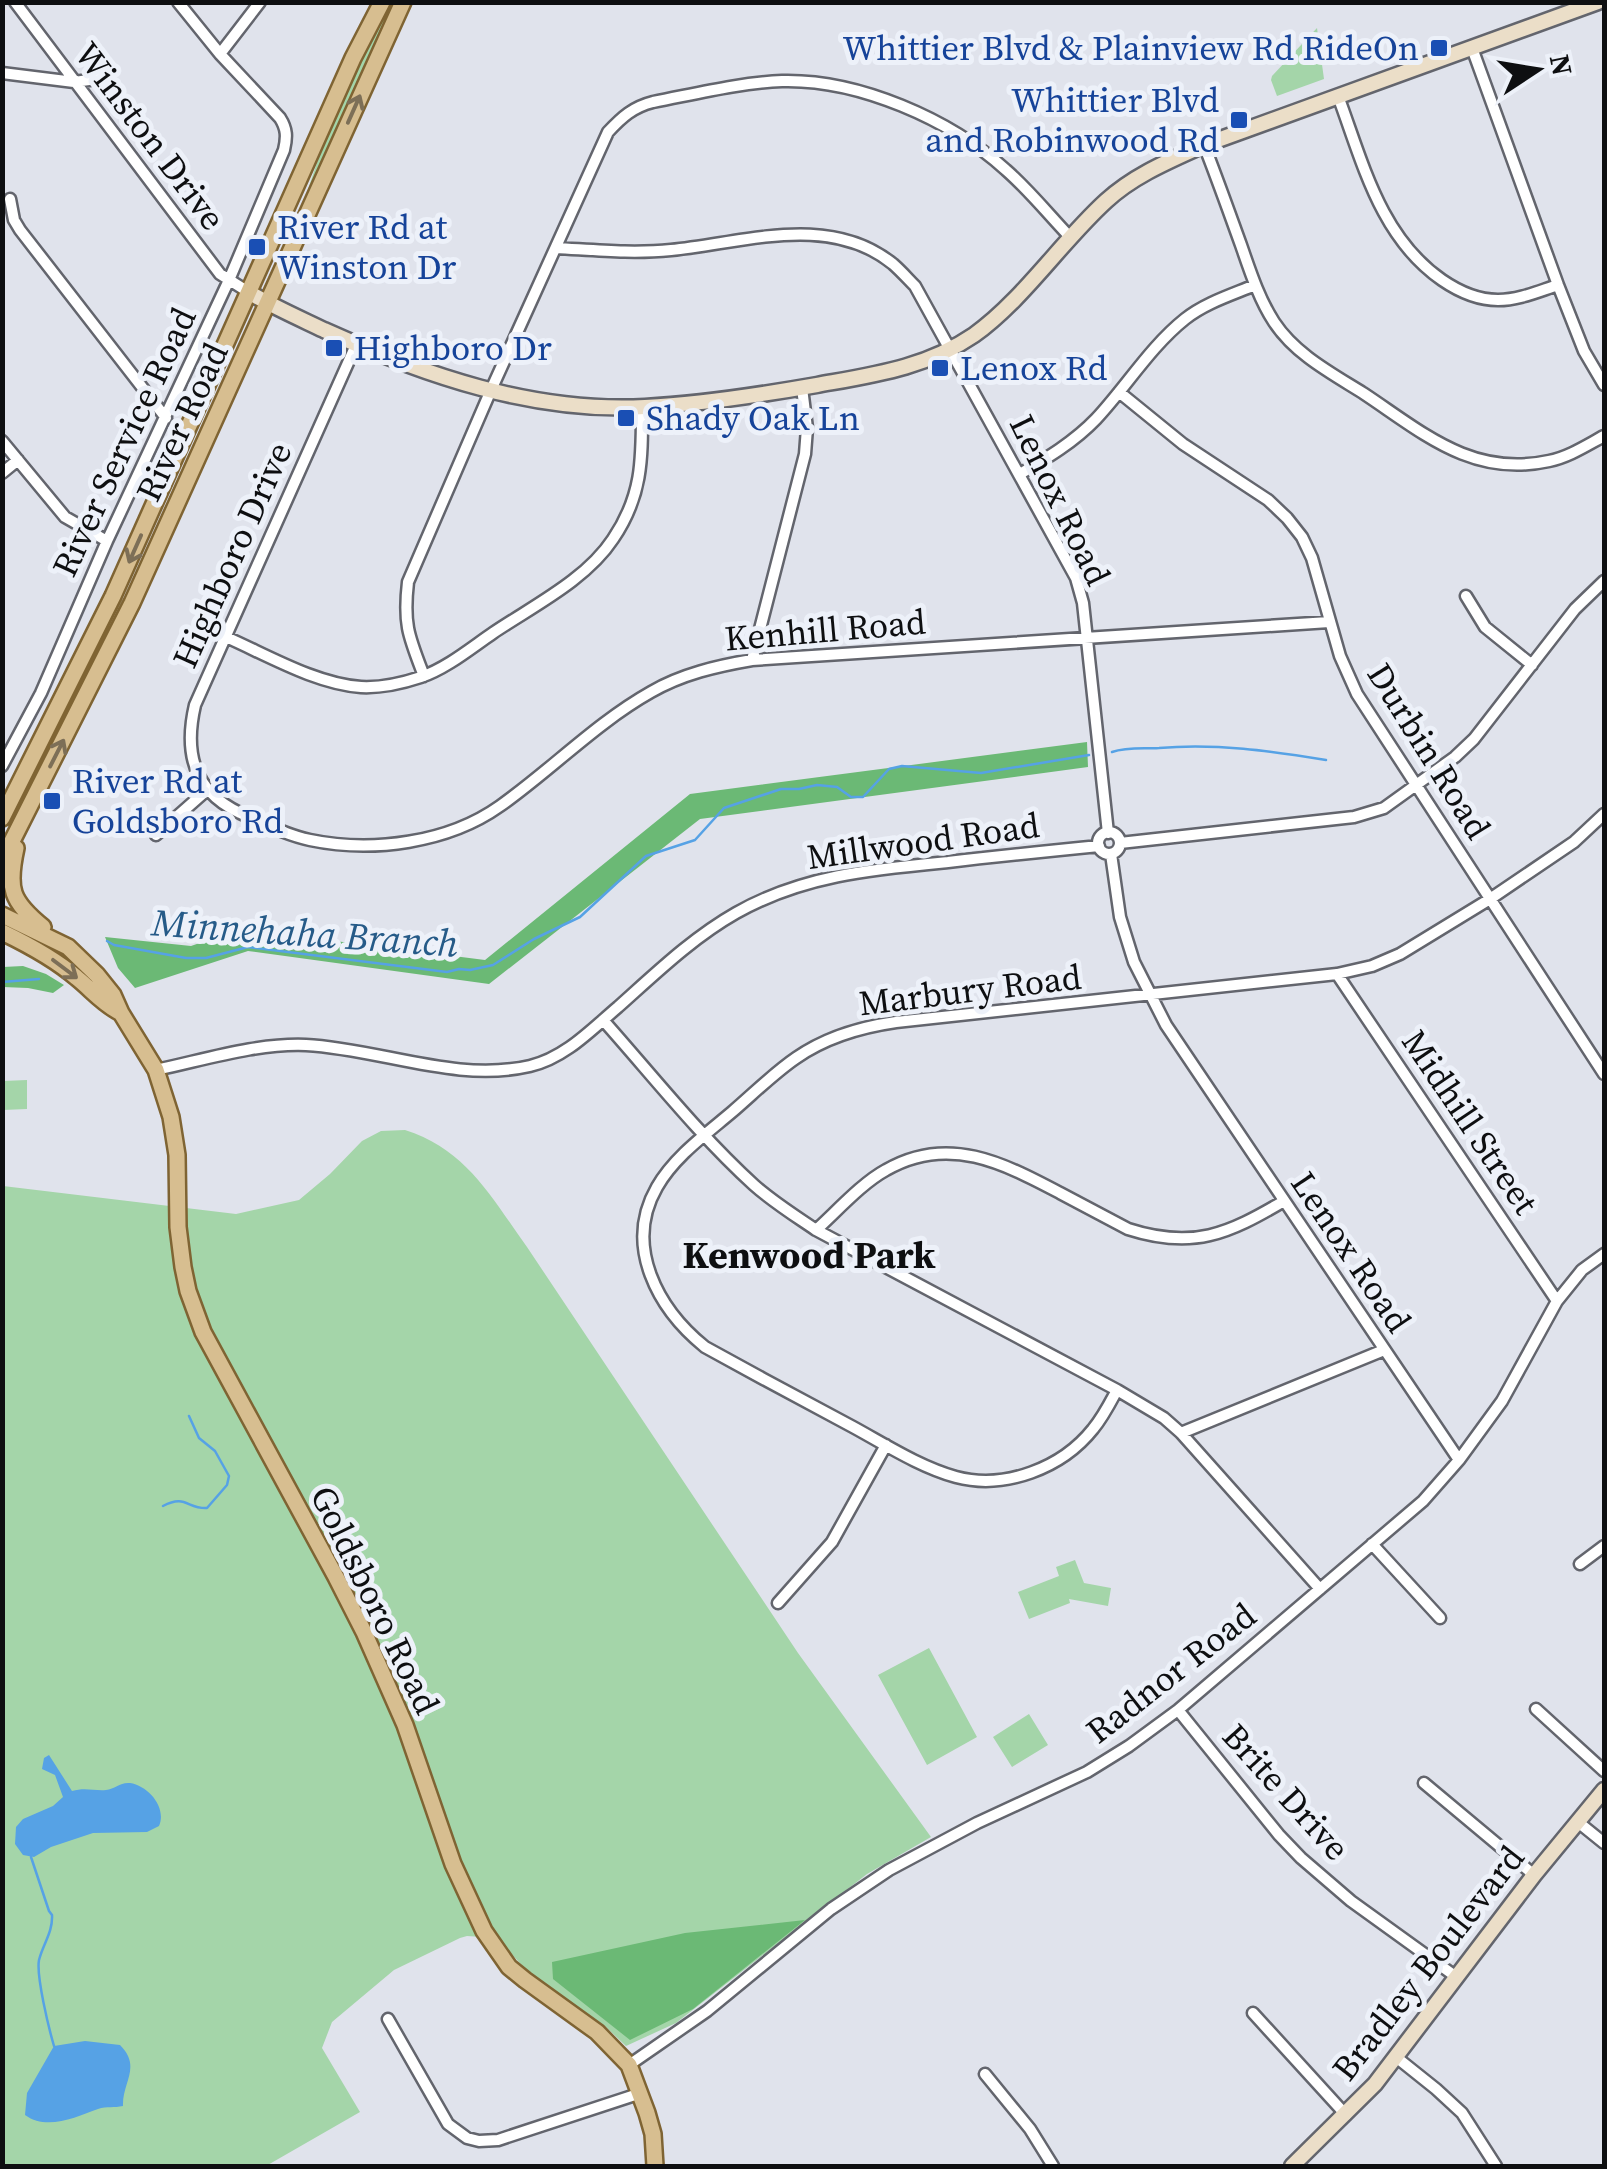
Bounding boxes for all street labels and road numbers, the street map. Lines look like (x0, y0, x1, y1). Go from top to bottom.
street label: Winston Drive (63, 32, 237, 240)
street label: River Service Road (41, 299, 207, 584)
street label: River Road (124, 335, 240, 509)
street label: Lenox Road (998, 407, 1122, 593)
street label: Highboro Drive (161, 434, 303, 676)
street label: Kenhill Road (723, 597, 928, 663)
street label: Durbin Road (1356, 654, 1502, 848)
street label: Millwood Road (804, 801, 1042, 881)
street label: Marbury Road (856, 953, 1084, 1027)
street label: Midhill Street (1391, 1020, 1550, 1224)
street label: Lenox Road (1280, 1162, 1423, 1342)
street label: Goldsboro Road (299, 1478, 451, 1722)
street label: Radnor Road (1076, 1591, 1266, 1754)
street label: Brite Drive (1212, 1713, 1360, 1871)
street label: Bradley Boulevard (1321, 1835, 1535, 2091)

